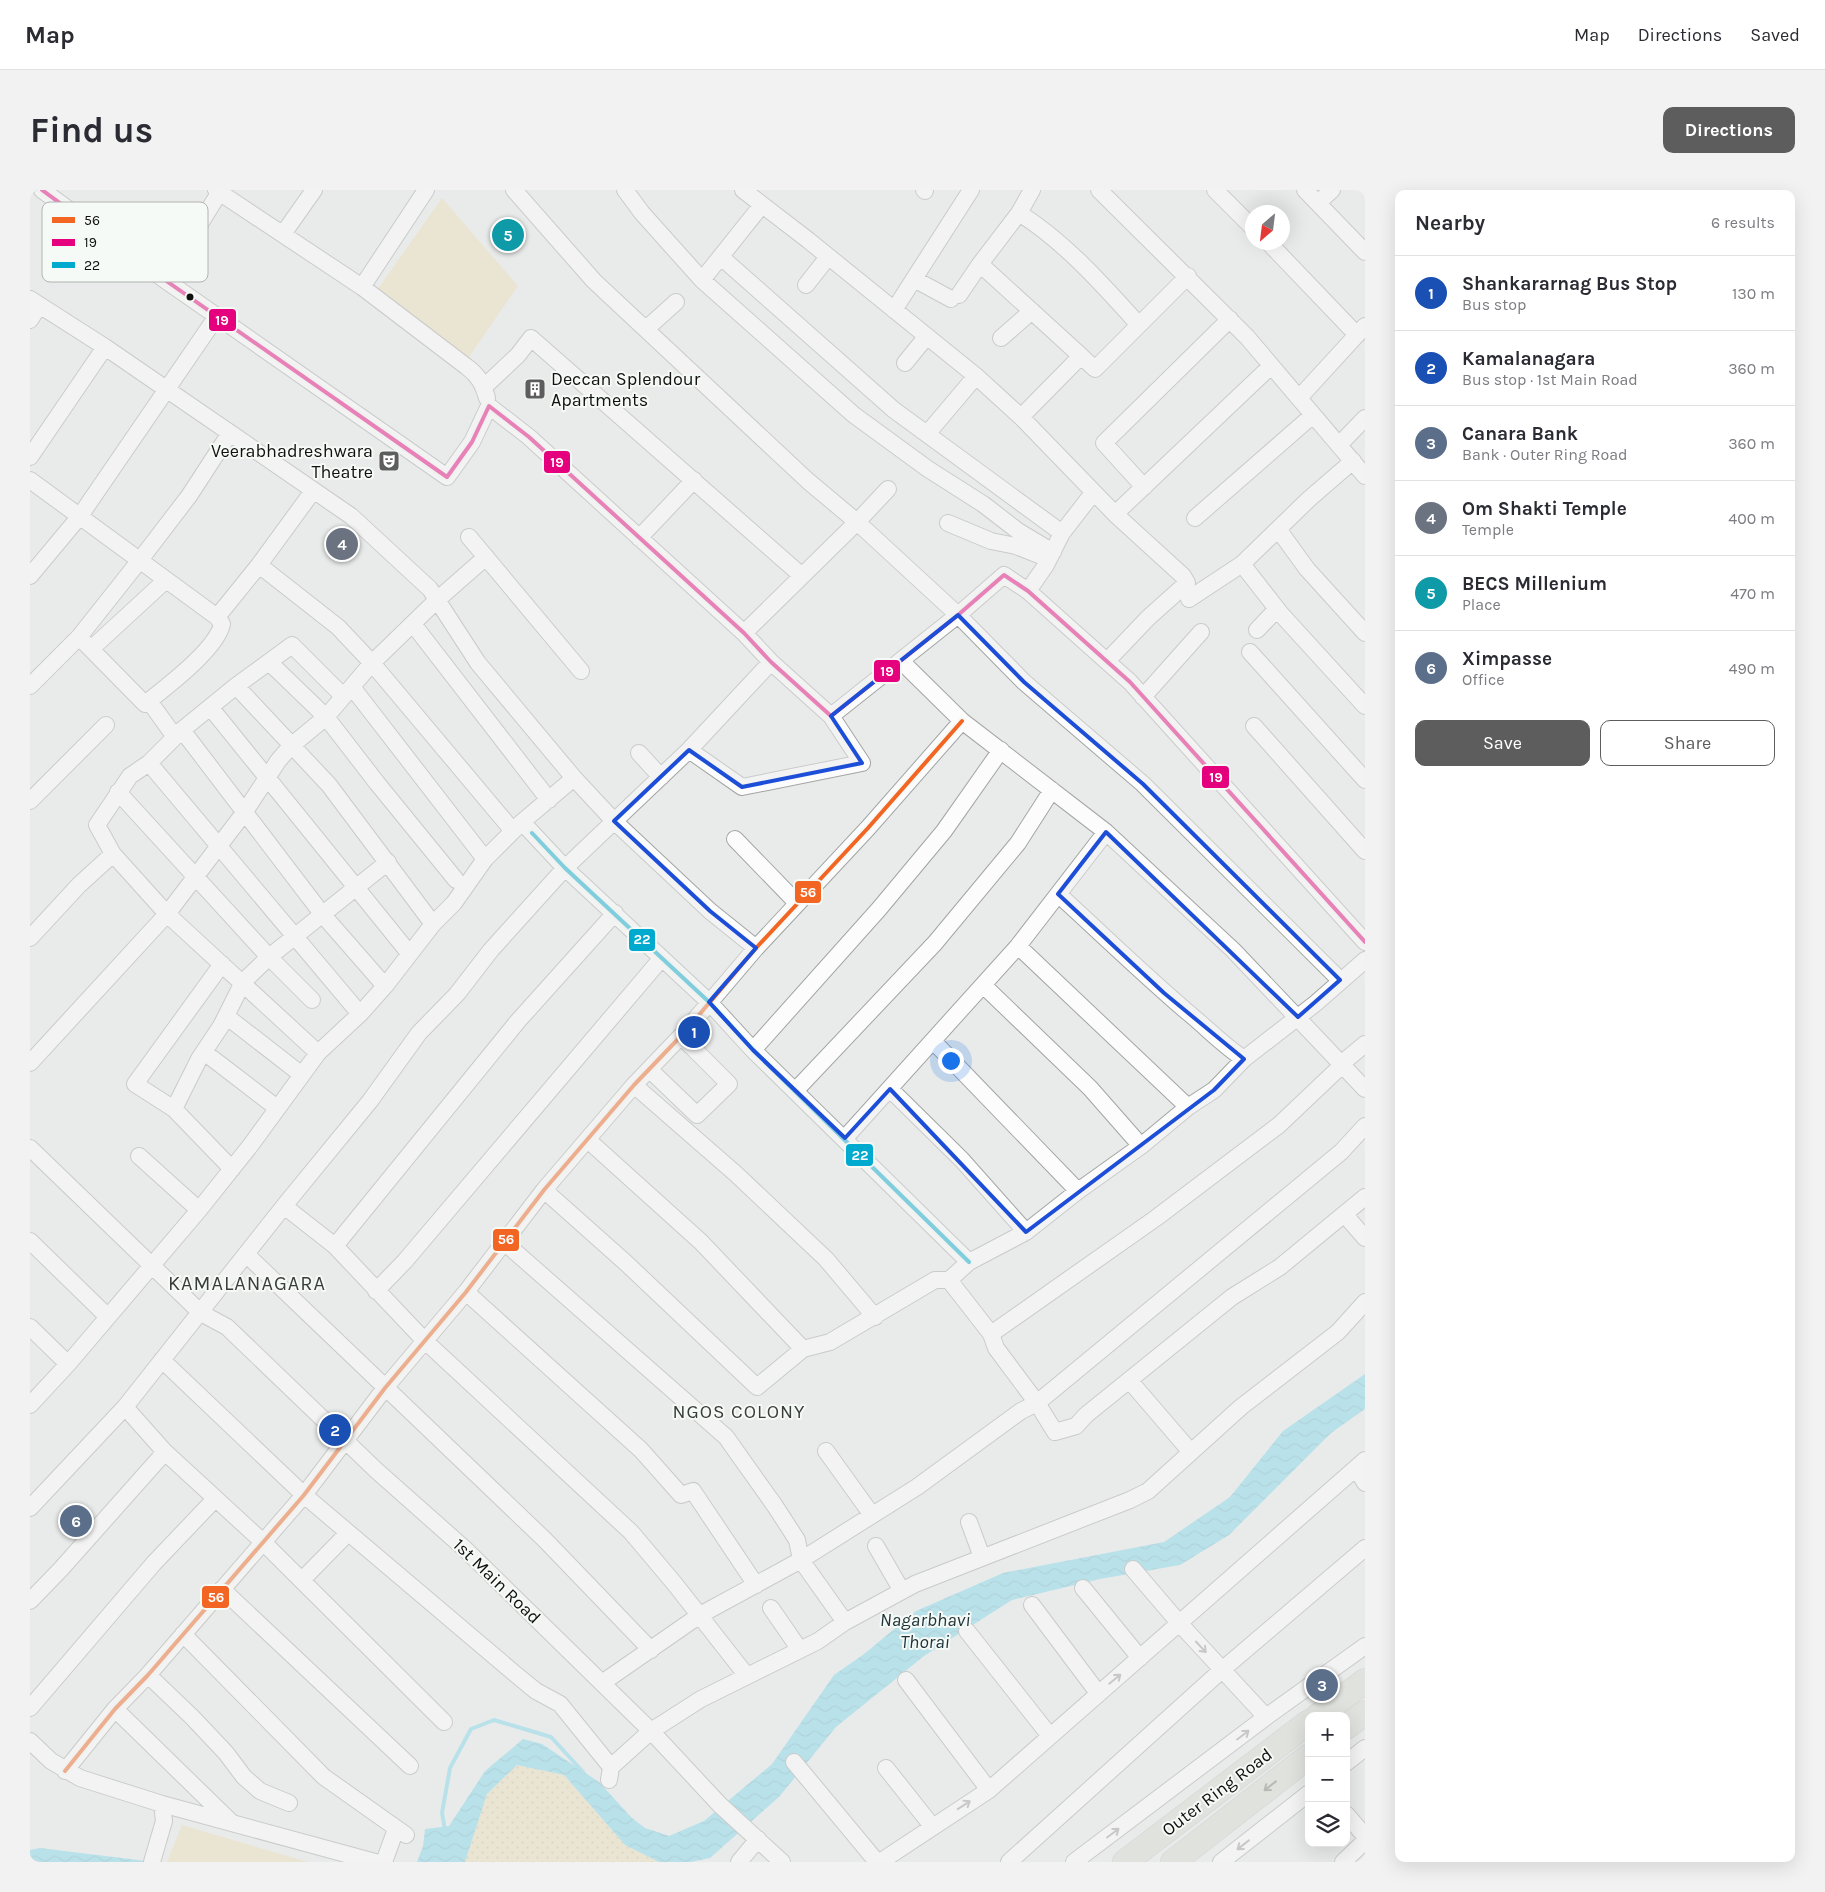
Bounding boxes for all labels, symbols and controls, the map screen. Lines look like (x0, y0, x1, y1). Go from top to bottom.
text: Map (25, 21, 75, 49)
text: Map (1574, 24, 1610, 46)
text: Directions (1638, 24, 1722, 46)
text: Saved (1750, 24, 1800, 46)
button: Directions (1663, 107, 1795, 153)
text: Find us (30, 110, 153, 151)
legend (42, 202, 208, 282)
north arrow (1245, 205, 1290, 250)
text: Nearby (1415, 211, 1485, 235)
text: 56 (84, 212, 100, 229)
text: 6 results (1711, 213, 1775, 232)
pin: 5 (492, 216, 524, 254)
text: 19 (84, 234, 97, 251)
text: 22 (84, 257, 100, 274)
text: Shankararnag Bus Stop (1462, 273, 1677, 295)
text: 1 (1428, 284, 1434, 303)
text: 130 m (1732, 284, 1775, 303)
unlabelled marker (185, 292, 195, 302)
text: Bus stop (1462, 295, 1526, 314)
line badge: 19 (208, 308, 237, 332)
text: 19 (215, 312, 229, 329)
text: Kamalanagara (1462, 348, 1595, 370)
text: 2 (1426, 359, 1436, 378)
text: 360 m (1728, 359, 1775, 378)
place label: Deccan Splendour Apartments (551, 368, 701, 411)
text: Bus stop · 1st Main Road (1462, 370, 1638, 389)
building icon: Deccan Splendour Apartments (523, 377, 547, 401)
text: Canara Bank (1462, 423, 1578, 445)
text: 3 (1426, 434, 1436, 453)
text: 360 m (1728, 434, 1775, 453)
place label: Veerabhadreshwara Theatre (211, 440, 373, 483)
text: Bank · Outer Ring Road (1462, 445, 1628, 464)
theatre icon: Veerabhadreshwara Theatre (377, 449, 401, 473)
line badge: 19 (543, 450, 571, 474)
text: 19 (550, 454, 564, 471)
text: Om Shakti Temple (1462, 498, 1627, 520)
text: 4 (1426, 509, 1436, 528)
text: 400 m (1728, 509, 1775, 528)
text: Temple (1462, 520, 1514, 539)
pin: 4 (326, 525, 358, 563)
text: BECS Millenium (1462, 573, 1607, 595)
text: 5 (1426, 584, 1436, 603)
text: 470 m (1730, 584, 1775, 603)
text: Place (1462, 595, 1501, 614)
text: Ximpasse (1462, 648, 1552, 670)
line badge: 19 (873, 659, 901, 683)
text: 6 (1426, 659, 1436, 678)
text: 490 m (1729, 659, 1775, 678)
text: 19 (880, 663, 894, 680)
text: Office (1462, 670, 1505, 689)
button: Save (1415, 720, 1590, 766)
button: Share (1600, 720, 1775, 766)
line badge: 19 (1201, 765, 1230, 789)
text: 19 (1209, 769, 1223, 786)
line badge: 56 (794, 880, 822, 904)
text: 56 (800, 884, 816, 901)
line badge: 22 (628, 928, 656, 952)
text: 22 (634, 931, 650, 948)
pin: 1 (678, 1013, 710, 1051)
your location (938, 1048, 964, 1074)
line badge: 22 (845, 1143, 874, 1167)
text: 22 (852, 1147, 868, 1164)
line badge: 56 (492, 1228, 520, 1252)
text: 56 (498, 1231, 514, 1248)
district label: KAMALANAGARA (168, 1272, 326, 1295)
district label: NGOS COLONY (673, 1401, 805, 1423)
pin: 2 (319, 1411, 351, 1449)
pin: 6 (60, 1502, 92, 1540)
street label: 1st Main Road (449, 1534, 545, 1628)
line badge: 56 (201, 1585, 230, 1609)
text: 56 (208, 1589, 224, 1606)
water label: Nagarbhavi Thorai (880, 1609, 970, 1653)
one-way arrow (1195, 1640, 1207, 1653)
pin: 3 (1306, 1666, 1338, 1704)
one-way arrow (1108, 1673, 1121, 1684)
map controls (1305, 1712, 1350, 1847)
button: + (1305, 1712, 1350, 1757)
one-way arrow (1236, 1729, 1249, 1740)
street label: Outer Ring Road (1157, 1743, 1277, 1841)
button: − (1305, 1757, 1350, 1802)
one-way arrow (1264, 1780, 1277, 1791)
one-way arrow (957, 1800, 971, 1811)
button: layers (1305, 1802, 1350, 1847)
one-way arrow (1106, 1827, 1119, 1838)
one-way arrow (1237, 1839, 1250, 1850)

